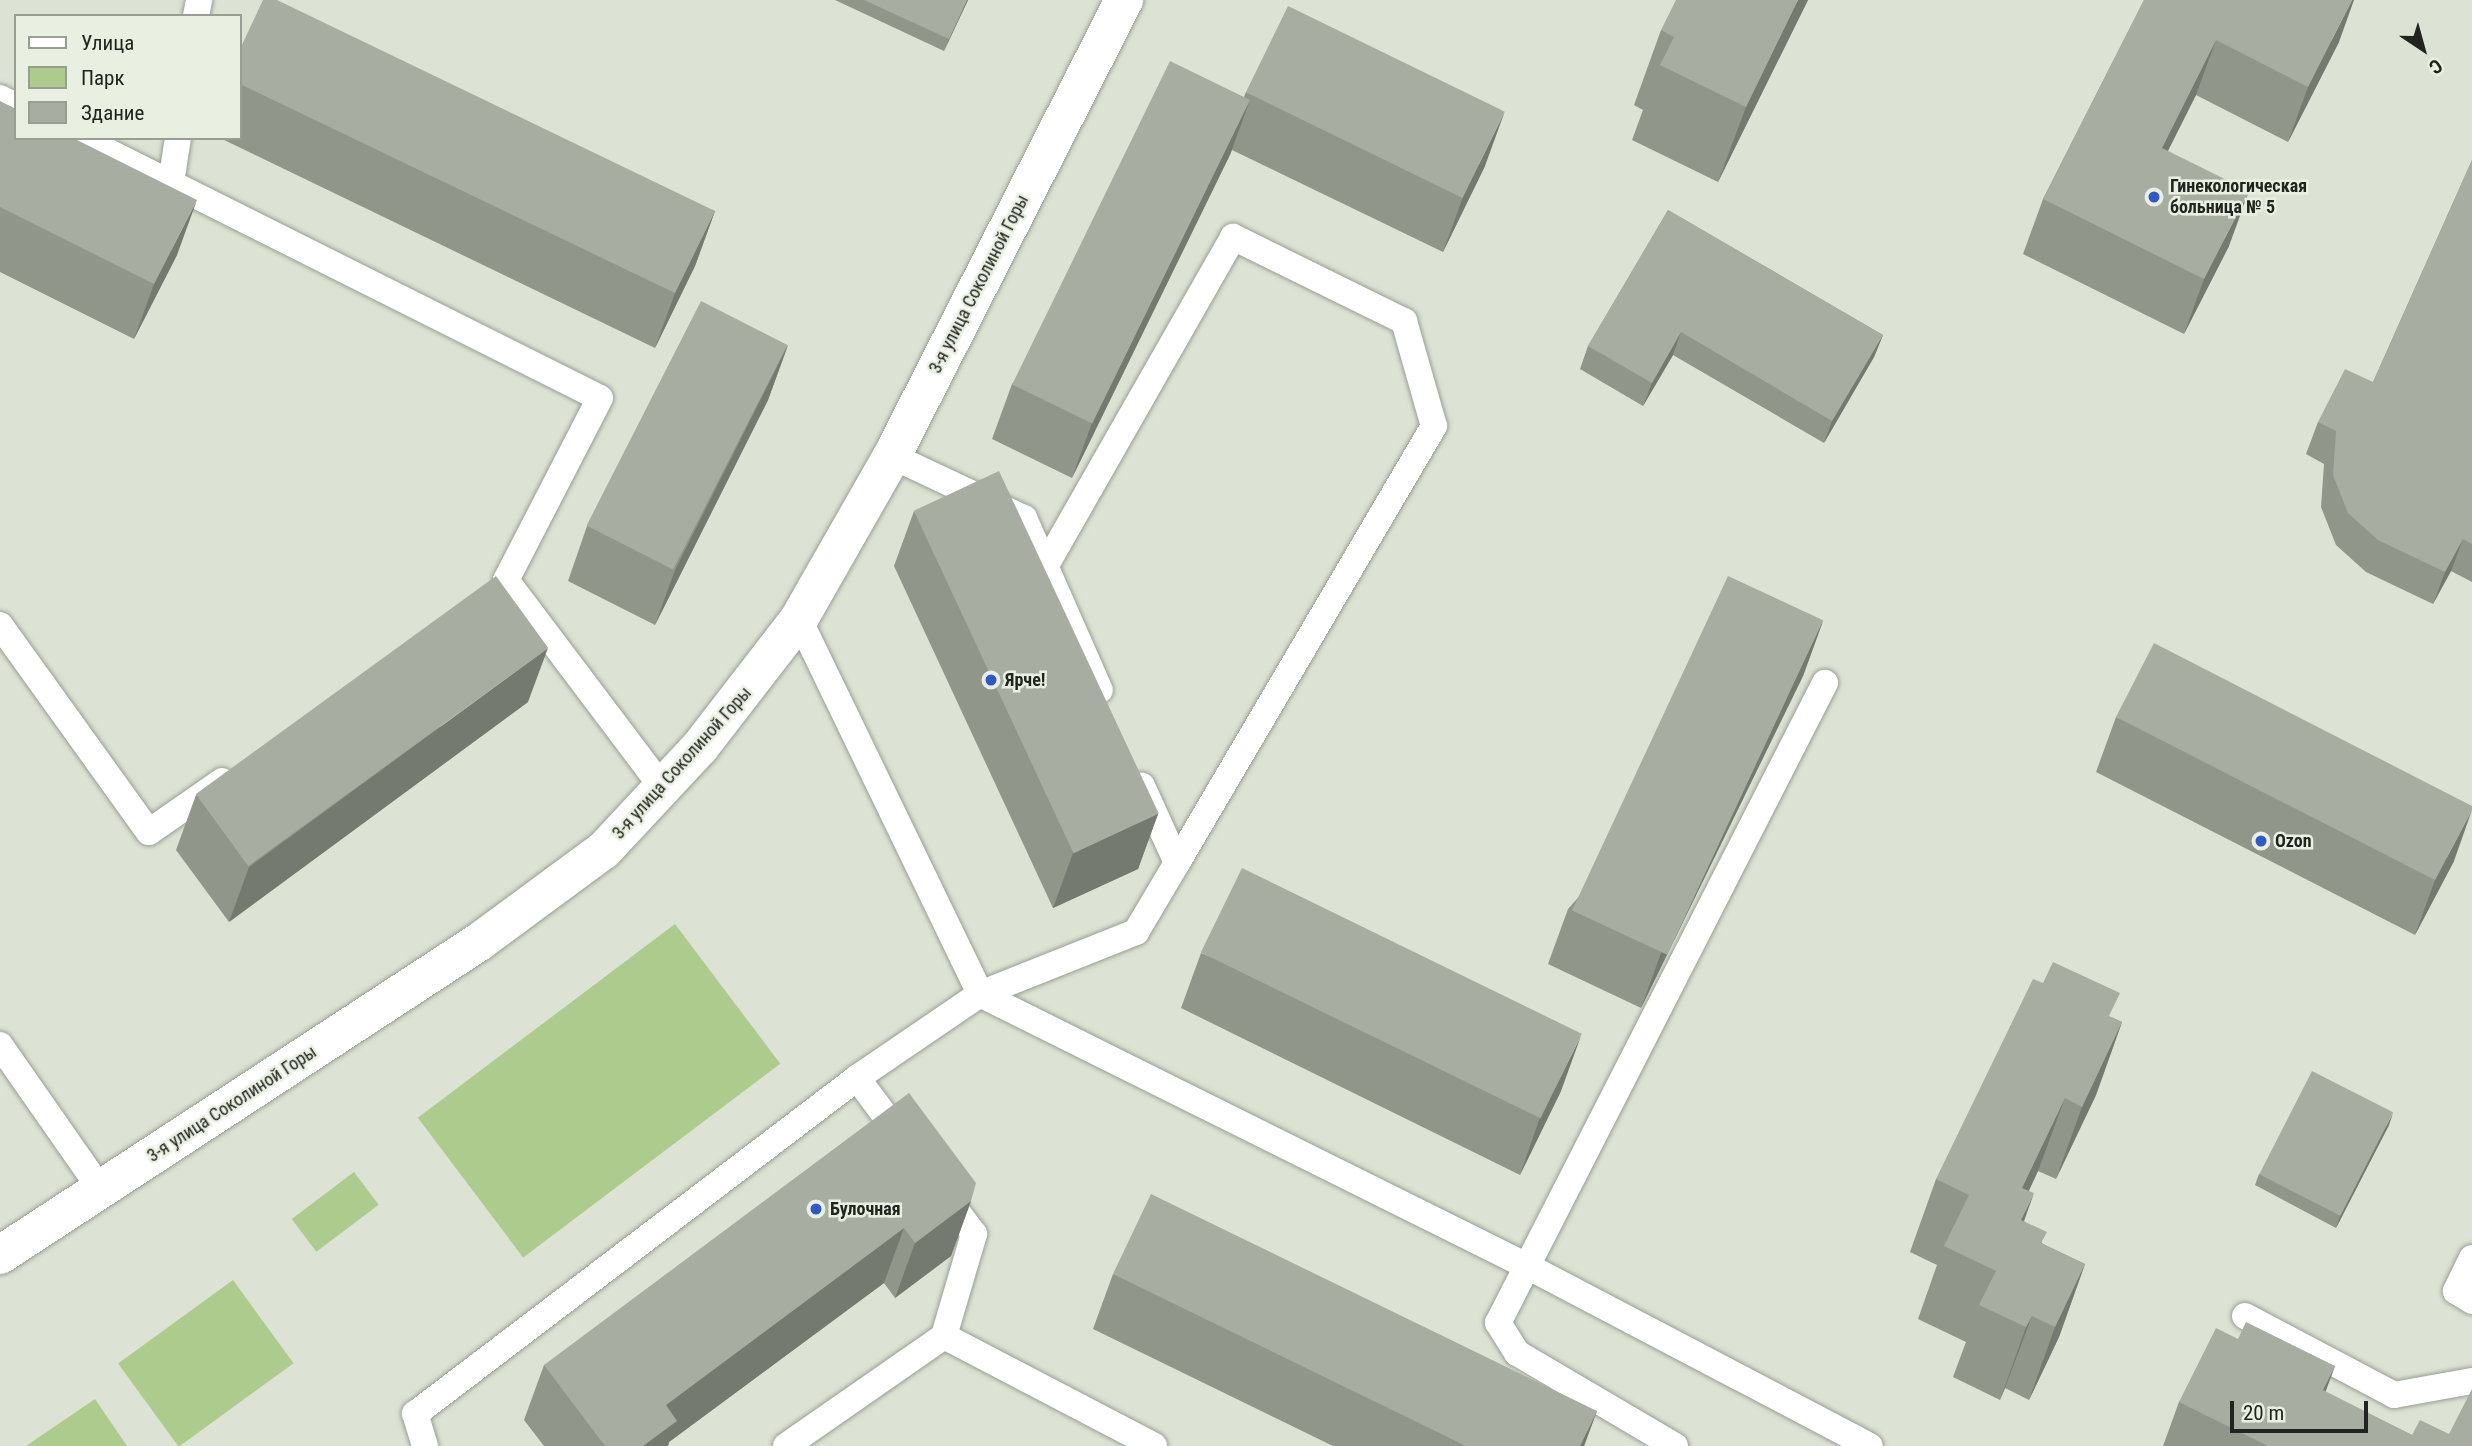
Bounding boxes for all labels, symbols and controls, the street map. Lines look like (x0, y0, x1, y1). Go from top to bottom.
legend (14, 14, 242, 140)
north arrow (2388, 14, 2458, 84)
text: Улица (81, 31, 134, 55)
text: С (2425, 54, 2447, 79)
text: Парк (81, 66, 125, 90)
text: Здание (81, 101, 144, 125)
place label: Гинекологическая больница № 5 (2170, 176, 2307, 218)
marker: Гинекологическая больница № 5 (2144, 187, 2164, 207)
street label: 3-я улица Соколиной Горы (925, 191, 1033, 377)
place label: Ярче! (1005, 669, 1045, 691)
marker: Ярче! (983, 672, 999, 688)
street label: 3-я улица Соколиной Горы (608, 682, 756, 844)
place label: Ozon (2275, 830, 2312, 852)
marker: Ozon (2253, 833, 2269, 849)
street label: 3-я улица Соколиной Горы (143, 1041, 321, 1167)
place label: Булочная (830, 1198, 901, 1220)
marker: Булочная (808, 1201, 824, 1217)
scale bar (2234, 1386, 2372, 1430)
text: 20 m (2243, 1401, 2284, 1425)

